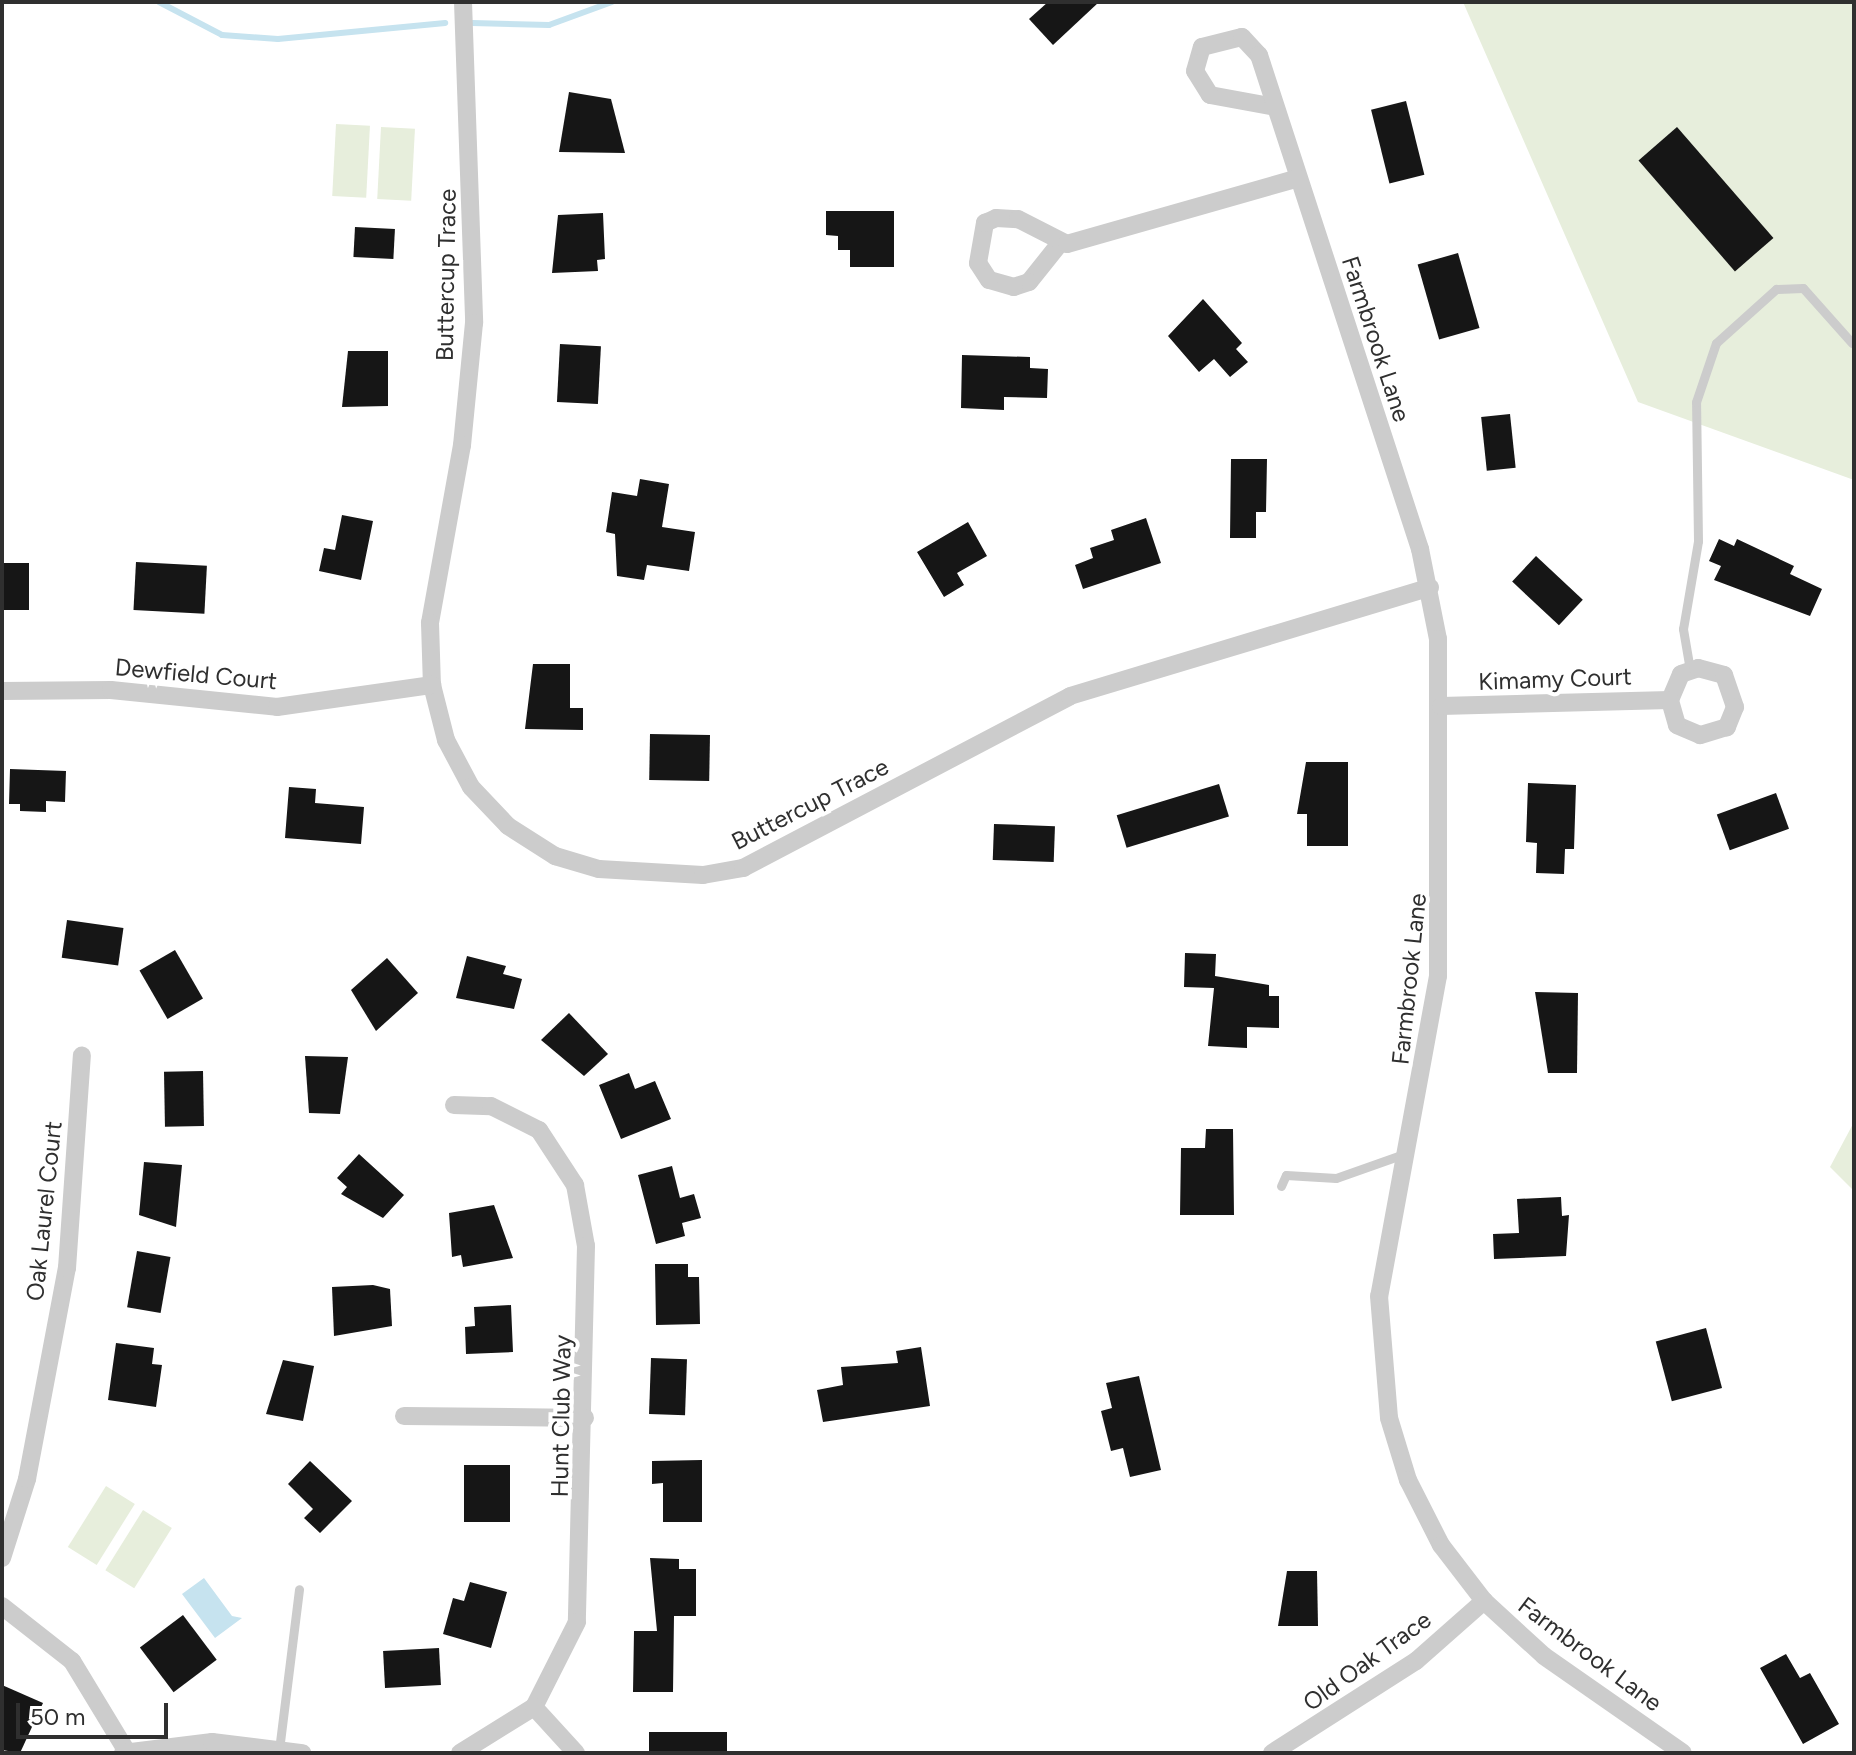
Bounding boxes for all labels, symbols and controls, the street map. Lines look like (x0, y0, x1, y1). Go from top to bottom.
street label: Buttercup Trace (430, 189, 462, 361)
street label: Farmbrook Lane (1336, 253, 1416, 425)
street label: Dewfield Court (114, 653, 278, 695)
street label: Kimamy Court (1478, 662, 1632, 696)
street label: Buttercup Trace (727, 752, 893, 856)
street label: Farmbrook Lane (1386, 892, 1432, 1066)
street label: Oak Laurel Court (20, 1120, 68, 1302)
street label: Hunt Club Way (545, 1334, 577, 1498)
street label: Farmbrook Lane (1512, 1591, 1668, 1717)
street label: Old Oak Trace (1297, 1605, 1437, 1717)
scale bar (20, 1687, 172, 1737)
text: 50 m (30, 1702, 86, 1731)

